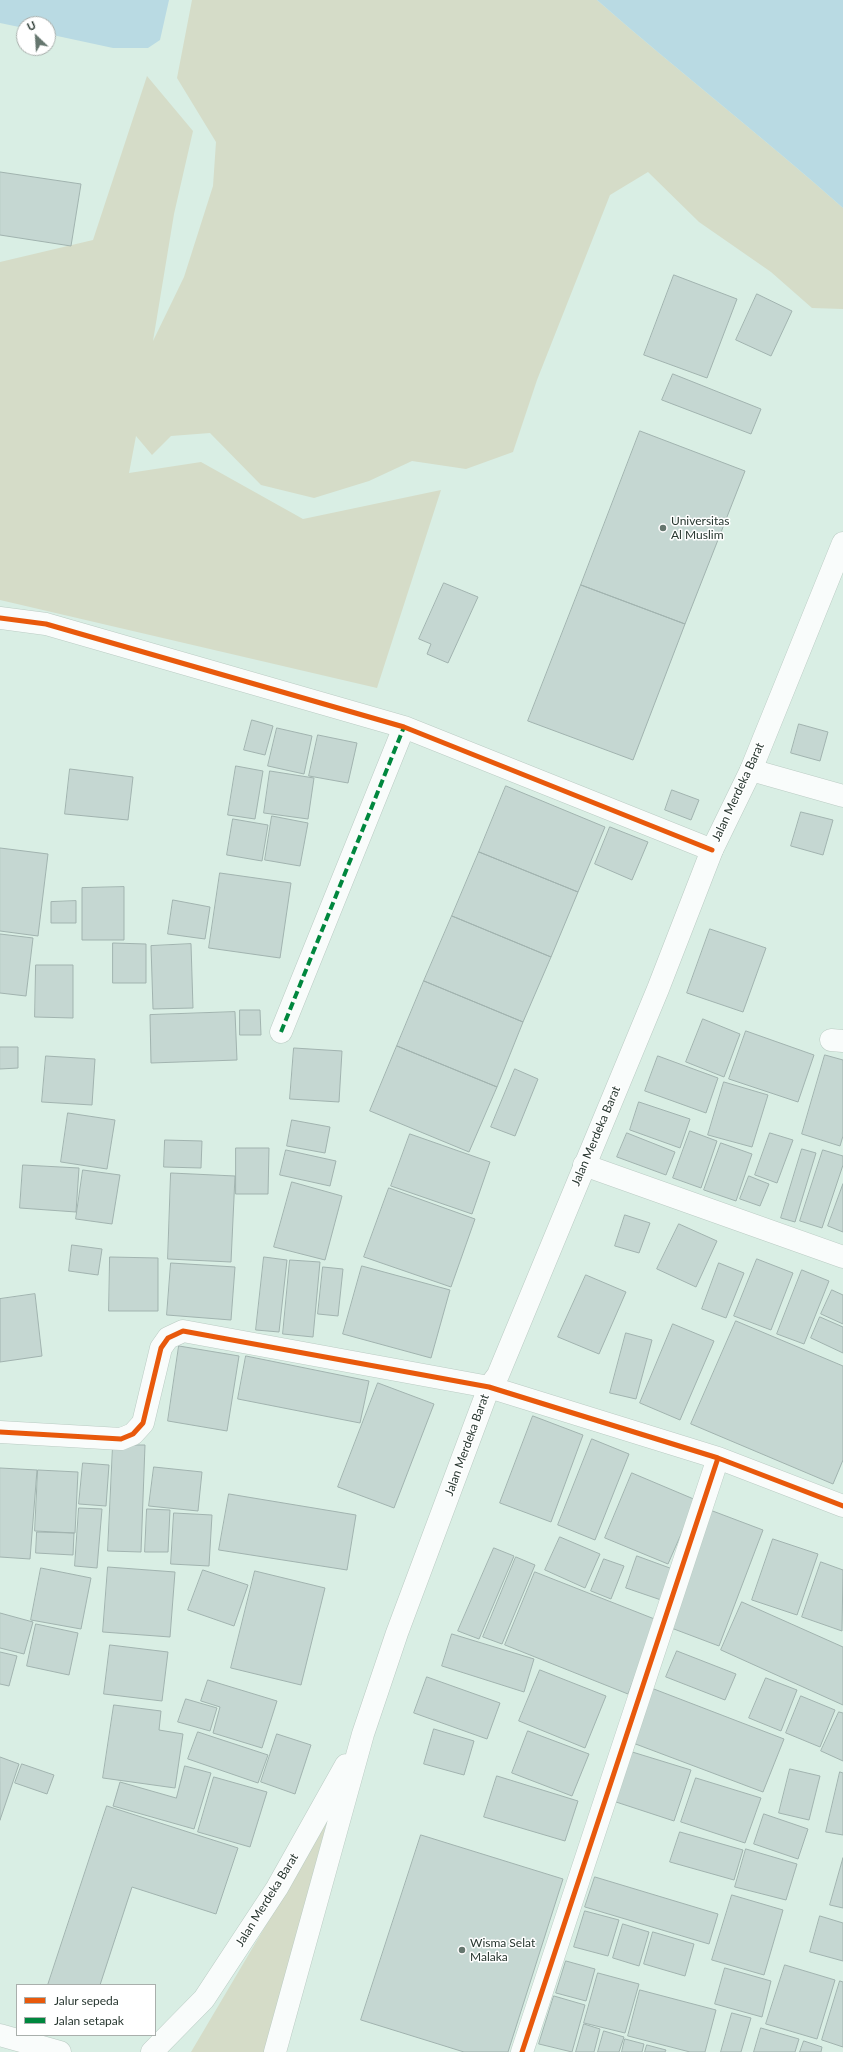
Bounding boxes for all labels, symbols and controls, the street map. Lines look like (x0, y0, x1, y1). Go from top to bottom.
north arrow (16, 16, 56, 56)
text: U (25, 18, 38, 33)
place label: Universitas Al Muslim (671, 514, 729, 542)
marker: Universitas Al Muslim (658, 523, 668, 533)
street label: Jalan Merdeka Barat (709, 740, 767, 844)
street label: Jalan Merdeka Barat (568, 1084, 624, 1188)
street label: Jalan Merdeka Barat (442, 1392, 492, 1498)
street label: Jalan Merdeka Barat (233, 1851, 301, 1949)
place label: Wisma Selat Malaka (470, 1936, 535, 1964)
marker: Wisma Selat Malaka (457, 1945, 467, 1955)
legend (16, 1984, 156, 2036)
text: Jalur sepeda (54, 1993, 119, 2008)
text: Jalan setapak (54, 2013, 124, 2028)

